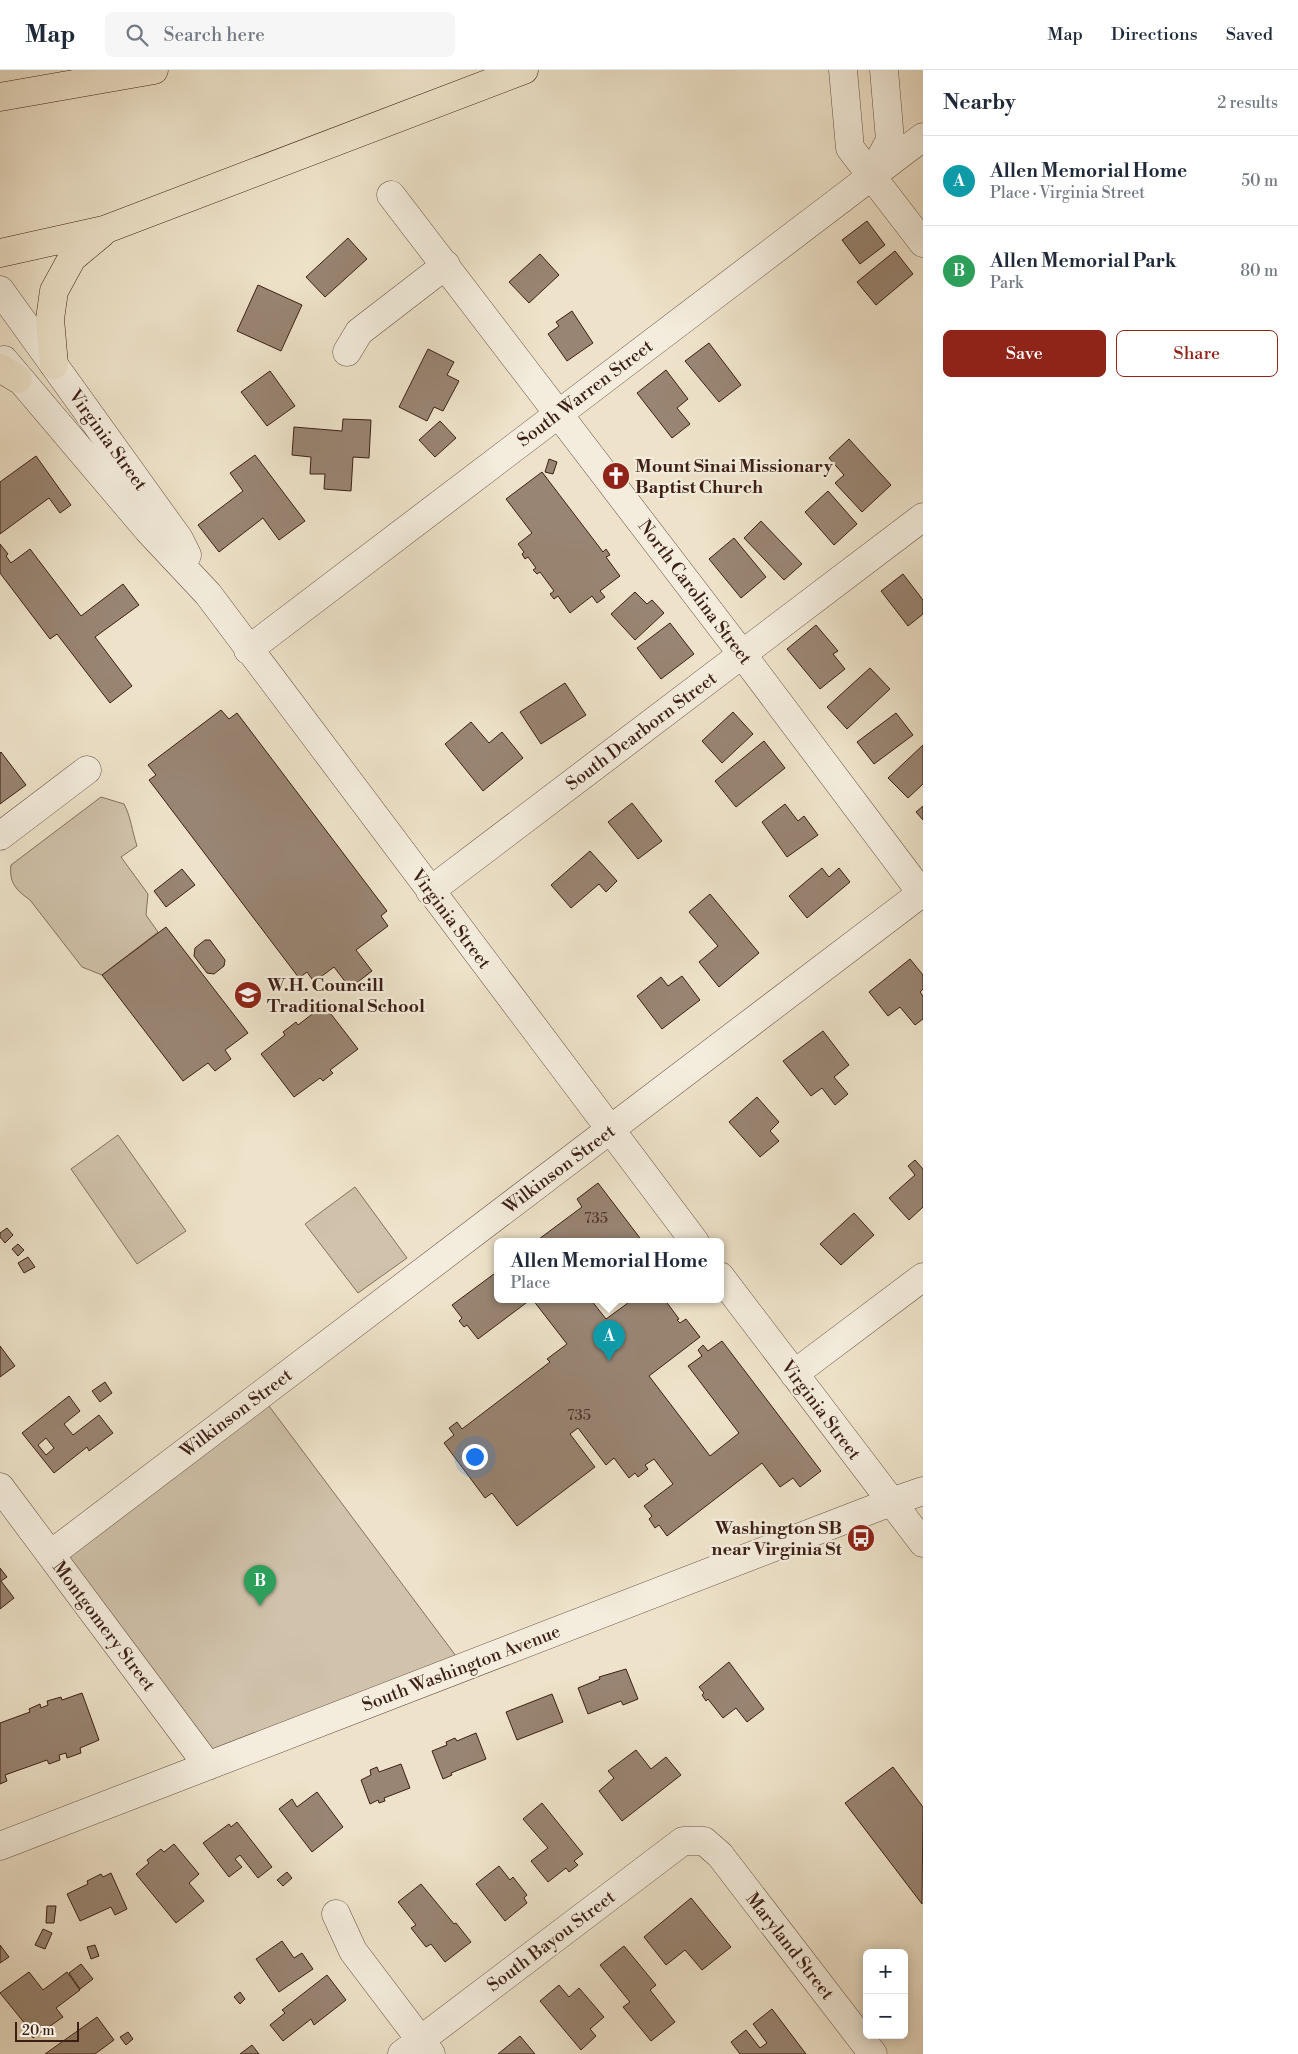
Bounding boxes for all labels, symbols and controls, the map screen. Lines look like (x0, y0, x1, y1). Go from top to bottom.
search box (105, 12, 455, 57)
text: Map (25, 20, 75, 50)
icon: search (123, 21, 151, 49)
text: Search here (163, 23, 265, 47)
text: Map (1047, 23, 1083, 46)
text: Directions (1111, 23, 1198, 46)
text: Saved (1226, 23, 1273, 46)
text: Nearby (943, 90, 1016, 116)
text: 2 results (1217, 93, 1278, 113)
text: Allen Memorial Home (990, 159, 1187, 183)
text: A (953, 171, 965, 191)
text: 50 m (1241, 171, 1278, 191)
text: Place · Virginia Street (990, 183, 1145, 203)
text: Allen Memorial Park (990, 249, 1177, 273)
text: B (953, 261, 965, 281)
text: 80 m (1240, 261, 1278, 281)
text: Park (990, 273, 1023, 293)
button: Save (943, 330, 1106, 377)
button: Share (1116, 330, 1278, 377)
street label: South Warren Street (513, 334, 658, 452)
street label: Virginia Street (63, 385, 152, 496)
place label: Mount Sinai Missionary Baptist Church (635, 455, 834, 499)
church icon: Mount Sinai Missionary Baptist Church (601, 461, 631, 491)
street label: North Carolina Street (633, 515, 757, 670)
street label: South Dearborn Street (561, 667, 722, 796)
street label: Virginia Street (405, 864, 496, 974)
place label: W.H. Councill Traditional School (266, 974, 425, 1018)
school or university icon: W.H. Councill Traditional School (233, 980, 263, 1010)
street label: Wilkinson Street (498, 1119, 620, 1220)
house number: 735 (584, 1209, 608, 1228)
popup (494, 1238, 724, 1303)
text: Allen Memorial Home (510, 1249, 708, 1273)
text: Place (510, 1273, 550, 1293)
pin: A (593, 1320, 625, 1361)
street label: Virginia Street (775, 1355, 866, 1465)
street label: Wilkinson Street (175, 1363, 297, 1464)
house number: 735 (567, 1406, 591, 1425)
your location (462, 1444, 488, 1470)
place label: Washington SB near Virginia St (711, 1517, 843, 1561)
bus stop icon: Washington SB near Virginia St (846, 1523, 876, 1553)
street label: Montgomery Street (47, 1557, 160, 1696)
pin: B (244, 1565, 276, 1606)
street label: South Washington Avenue (359, 1620, 564, 1717)
street label: South Bayou Street (483, 1885, 620, 1997)
street label: Maryland Street (740, 1888, 839, 2005)
map controls (863, 1949, 908, 2039)
button: + (863, 1949, 908, 1994)
button: − (863, 1994, 908, 2039)
scale bar (15, 2019, 79, 2042)
text: 20 m (22, 2022, 54, 2040)

